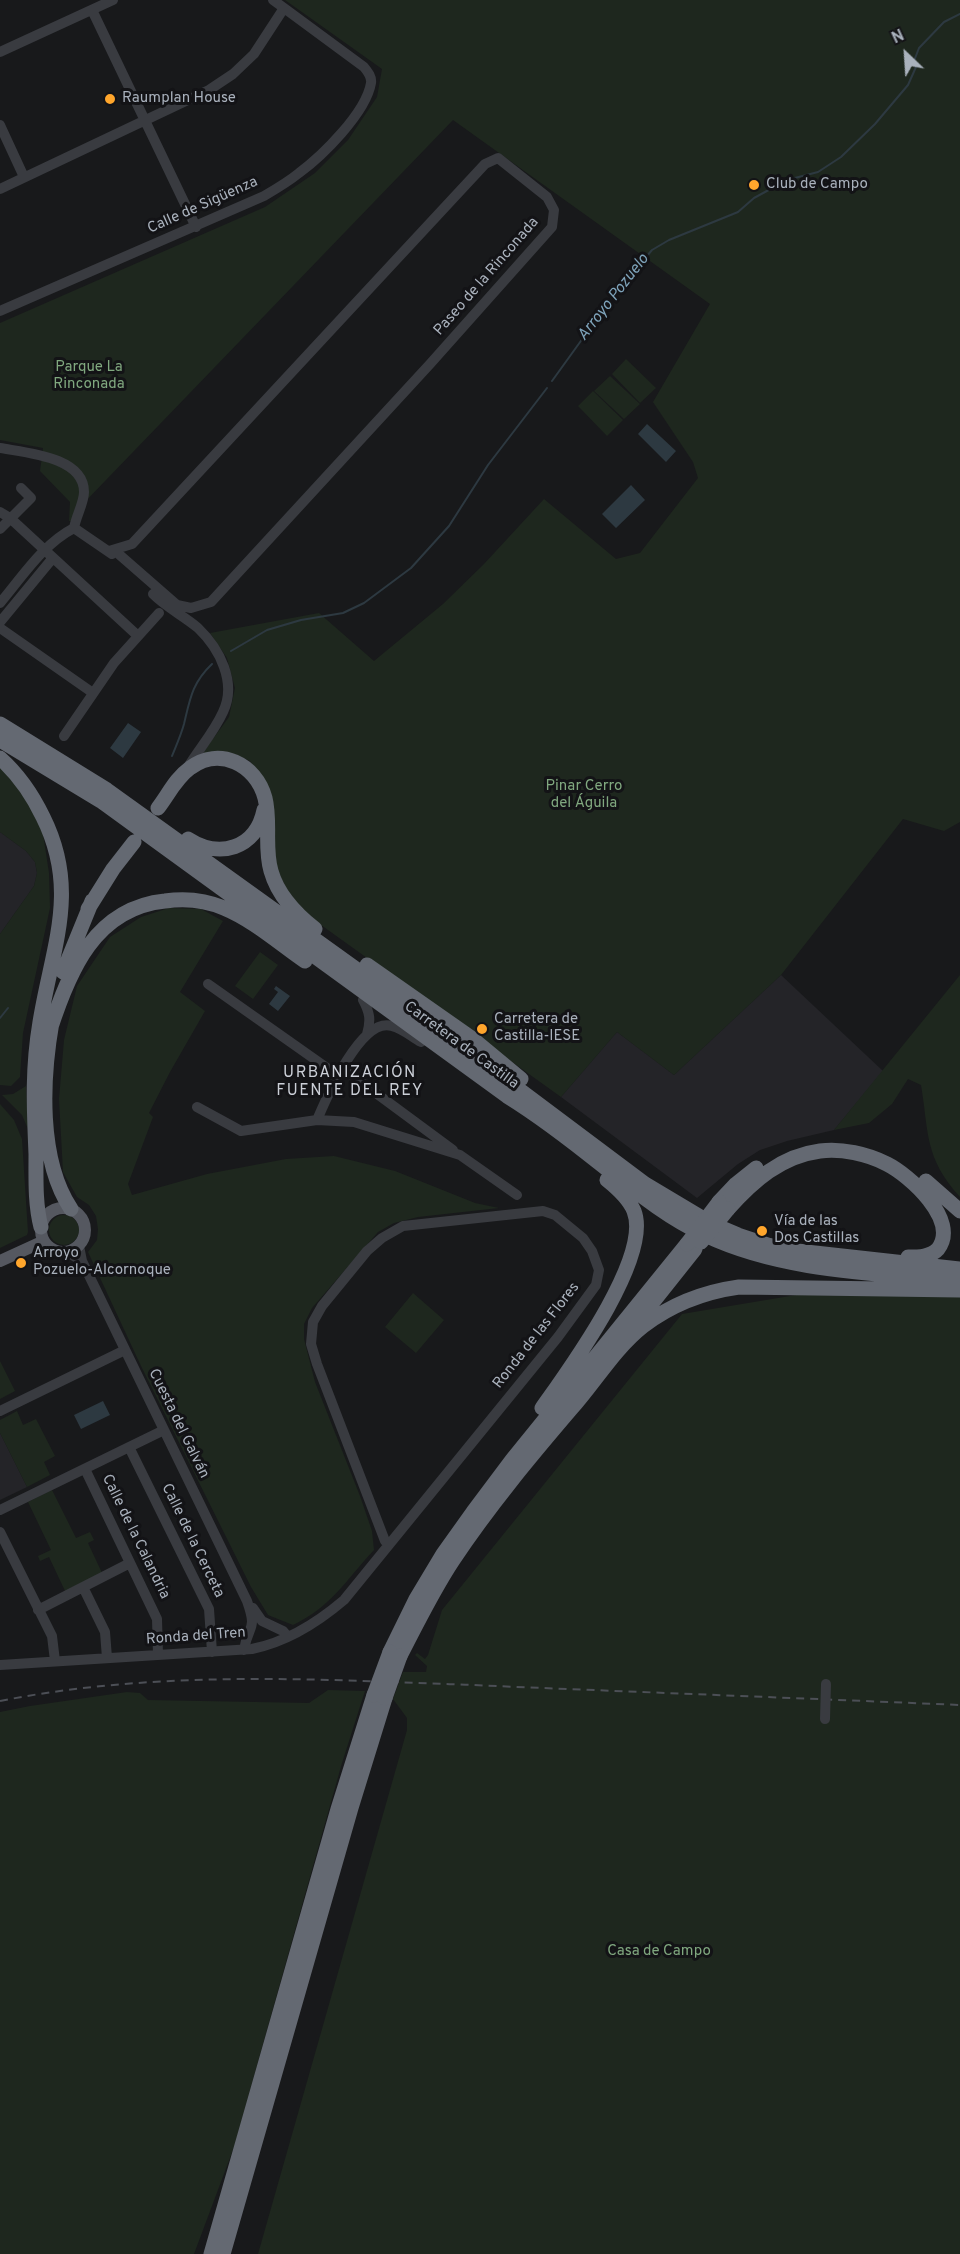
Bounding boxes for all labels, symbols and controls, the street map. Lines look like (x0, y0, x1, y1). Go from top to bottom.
north arrow (876, 24, 936, 84)
text: N (889, 26, 908, 49)
place label: Raumplan House (122, 90, 236, 108)
marker: Raumplan House (103, 92, 117, 106)
street label: Calle de Sigüenza (145, 174, 261, 238)
place label: Club de Campo (766, 176, 868, 194)
marker: Club de Campo (747, 178, 761, 192)
street label: Paseo de la Rinconada (431, 214, 543, 340)
water label: Arroyo Pozuelo (574, 251, 654, 345)
park label: Parque La Rinconada (53, 359, 125, 394)
park label: Pinar Cerro del Águila (546, 778, 622, 813)
street label: Carretera de Castilla (400, 998, 522, 1094)
place label: Carretera de Castilla-IESE (494, 1011, 580, 1046)
marker: Carretera de Castilla-IESE (475, 1022, 489, 1036)
district label: URBANIZACIÓN FUENTE DEL REY (276, 1064, 424, 1102)
place label: Vía de las Dos Castillas (774, 1213, 859, 1248)
marker: Vía de las Dos Castillas (755, 1224, 769, 1238)
place label: Arroyo Pozuelo-Alcornoque (33, 1245, 171, 1280)
marker: Arroyo Pozuelo-Alcornoque (14, 1256, 28, 1270)
street label: Ronda de las Flores (490, 1279, 584, 1393)
street label: Cuesta del Galván (144, 1366, 212, 1482)
street label: Calle de la Calandria (97, 1472, 173, 1602)
street label: Calle de la Cerceta (157, 1481, 227, 1601)
street label: Ronda del Tren (146, 1625, 246, 1649)
park label: Casa de Campo (607, 1943, 711, 1961)

